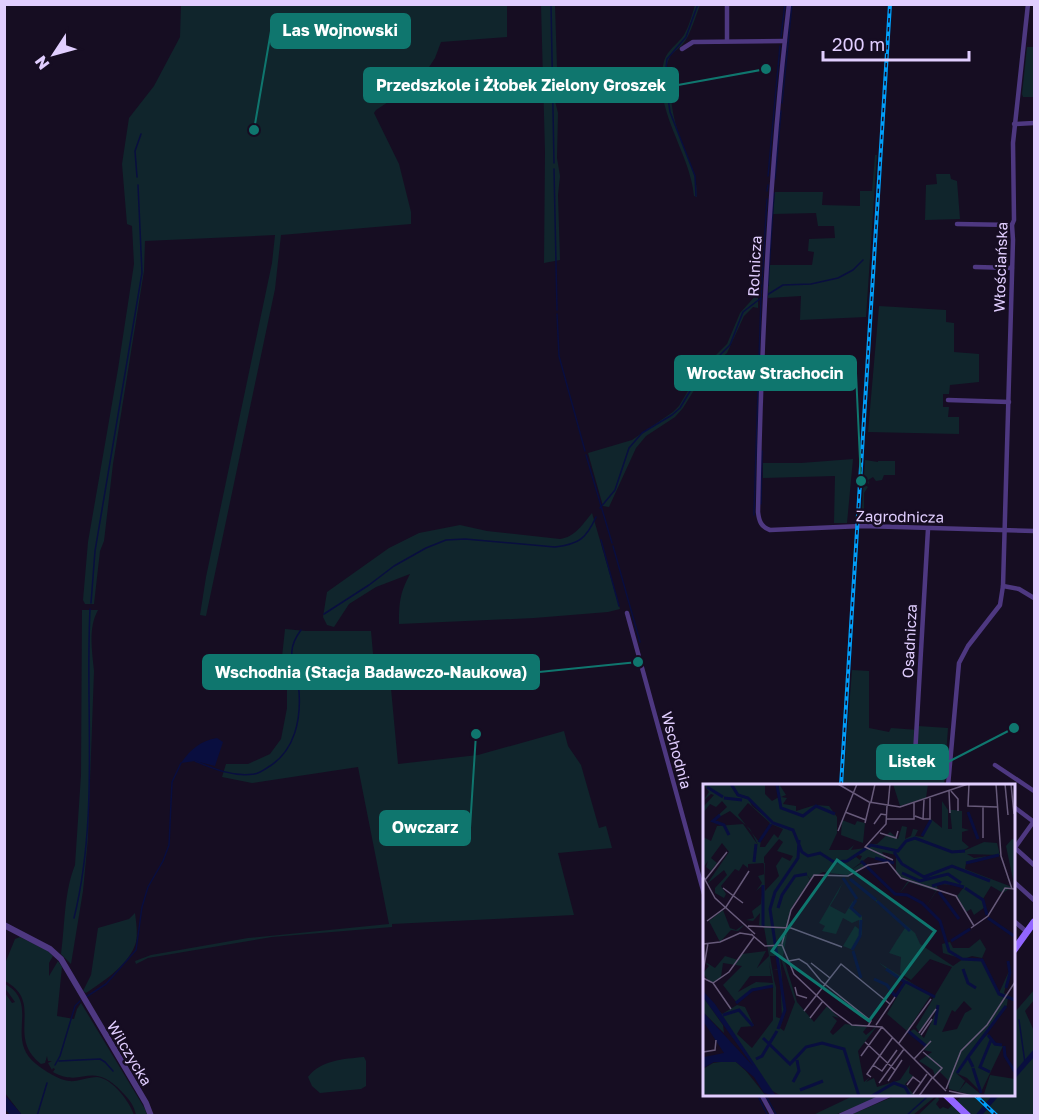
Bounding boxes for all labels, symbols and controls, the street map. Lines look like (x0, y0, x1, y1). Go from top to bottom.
callout: Las Wojnowski (271, 14, 410, 48)
text: Las Wojnowski (282, 20, 398, 40)
north arrow (24, 24, 84, 84)
scale bar (823, 24, 968, 62)
text: 200 m (832, 33, 885, 55)
text: N (30, 52, 54, 74)
callout: Przedszkole i Żłobek Zielony Groszek (364, 68, 678, 102)
text: Przedszkole i Żłobek Zielony Groszek (376, 75, 667, 95)
street label: Włościańska (989, 221, 1011, 313)
street label: Rolnicza (743, 235, 765, 297)
callout: Wrocław Strachocin (675, 356, 856, 390)
text: Wrocław Strachocin (686, 363, 844, 383)
street label: Zagrodnicza (856, 506, 944, 526)
street label: Osadnicza (898, 603, 920, 679)
callout: Wschodnia (Stacja Badawczo-Naukowa) (203, 655, 539, 689)
text: Wschodnia (Stacja Badawczo-Naukowa) (215, 662, 527, 682)
street label: Wschodnia (658, 709, 696, 791)
callout: Listek (877, 745, 948, 779)
text: Listek (888, 751, 936, 771)
inset map (703, 784, 1015, 1096)
callout: Owczarz (380, 811, 470, 845)
text: Owczarz (392, 817, 458, 837)
street label: Wilczycka (104, 1017, 156, 1089)

